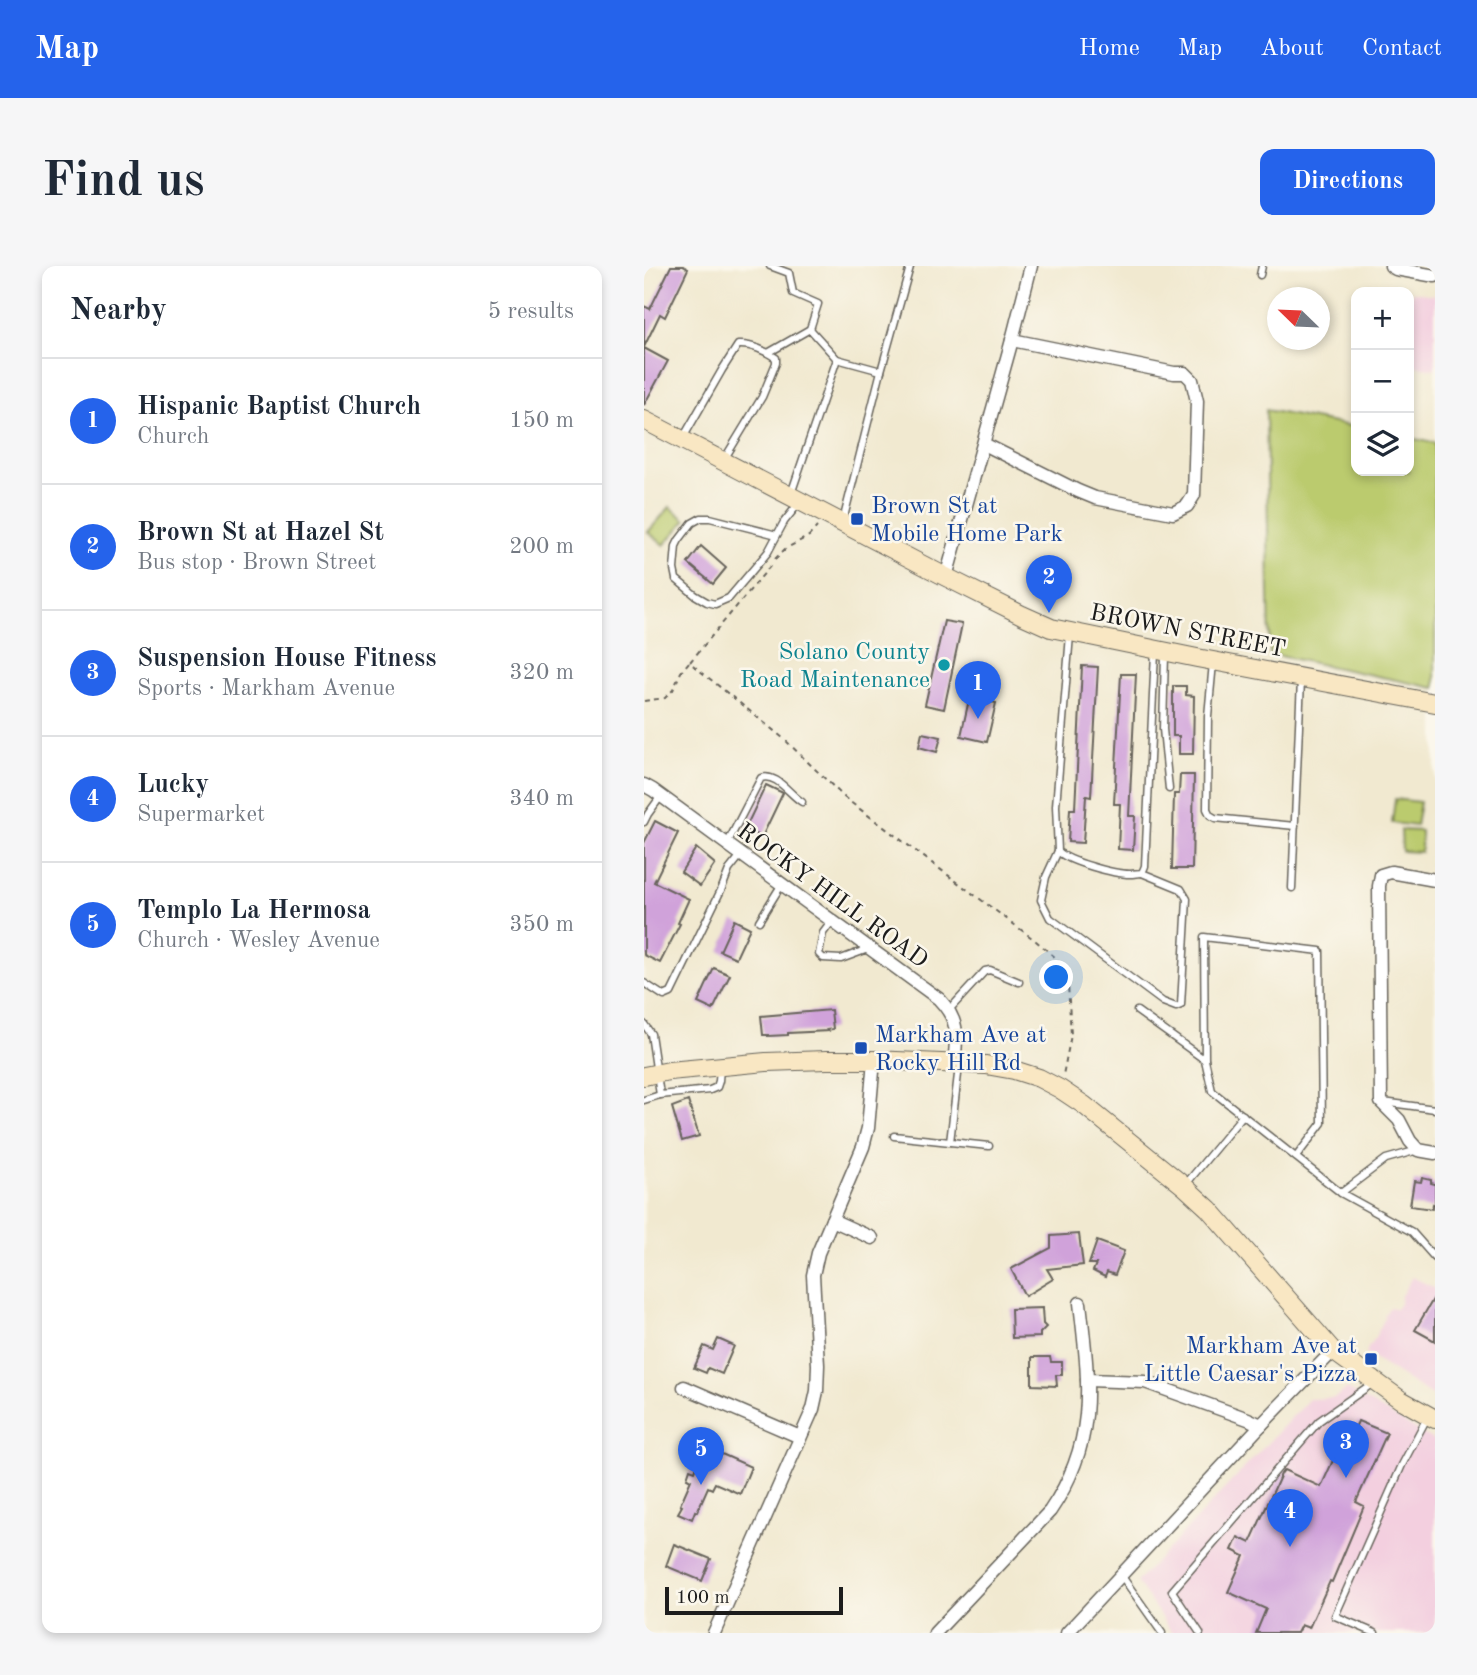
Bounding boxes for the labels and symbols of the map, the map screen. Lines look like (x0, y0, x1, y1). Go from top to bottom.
north arrow (1267, 287, 1330, 350)
place label: Brown St at Mobile Home Park (871, 495, 1063, 547)
marker: Brown St at Mobile Home Park (849, 511, 865, 527)
pin: 2 (1026, 555, 1072, 613)
street label: BROWN STREET (1088, 601, 1288, 663)
place label: Solano County Road Maintenance (740, 641, 930, 693)
marker: Solano County Road Maintenance (936, 657, 952, 673)
pin: 1 (955, 661, 1001, 719)
street label: ROCKY HILL ROAD (732, 820, 932, 974)
your location (1039, 960, 1073, 994)
place label: Markham Ave at Rocky Hill Rd (875, 1024, 1046, 1076)
marker: Markham Ave at Rocky Hill Rd (853, 1040, 869, 1056)
place label: Markham Ave at Little Caesar's Pizza (1144, 1335, 1357, 1387)
marker: Markham Ave at Little Caesar's Pizza (1363, 1351, 1379, 1367)
pin: 3 (1323, 1420, 1369, 1478)
pin: 5 (678, 1427, 724, 1485)
pin: 4 (1267, 1489, 1313, 1547)
scale bar (665, 1584, 844, 1616)

